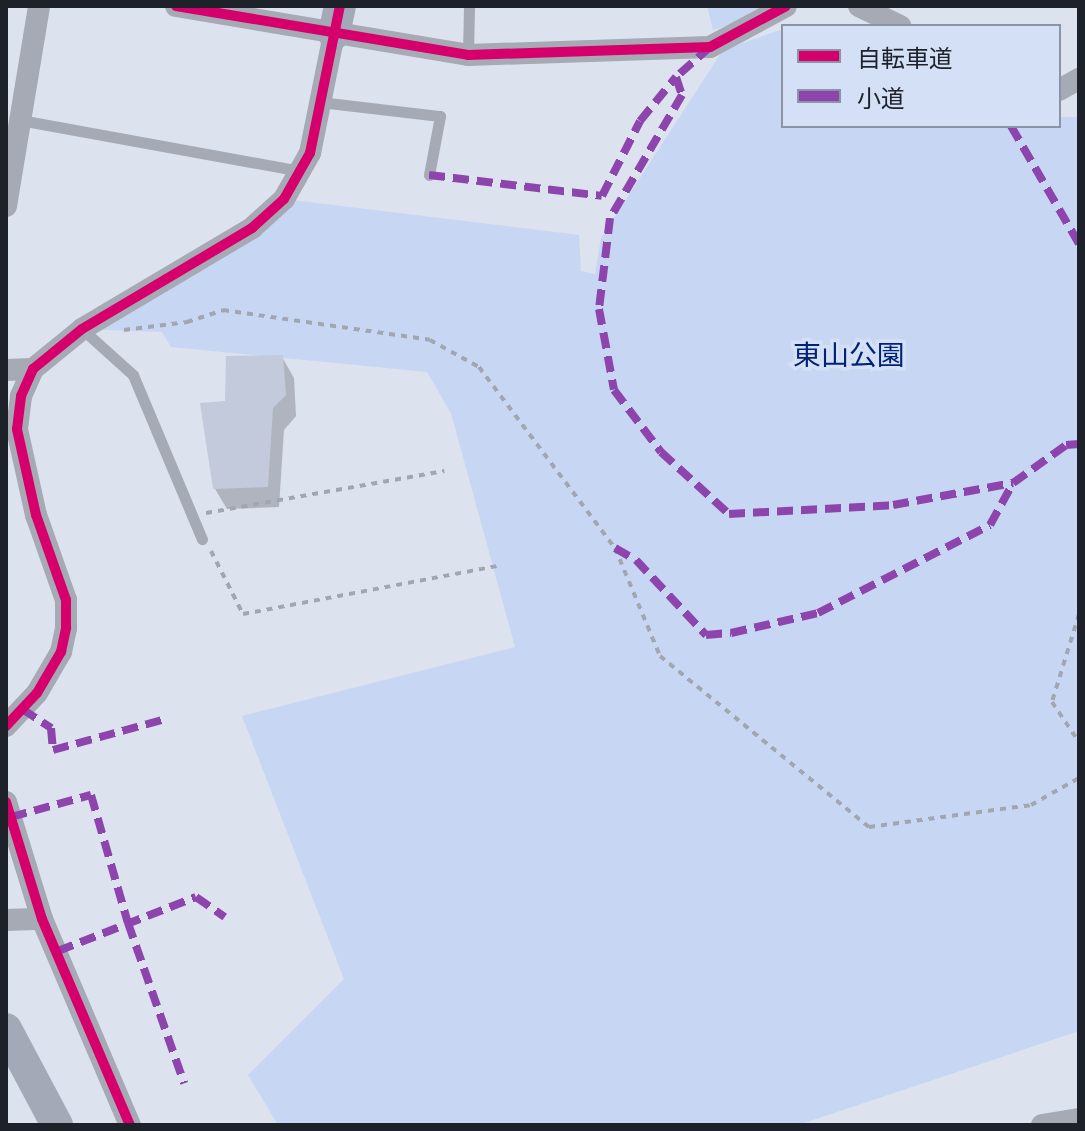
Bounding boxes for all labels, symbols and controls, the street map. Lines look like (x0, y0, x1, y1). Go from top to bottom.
legend (781, 24, 1061, 128)
text: 自転車道 (857, 43, 953, 72)
text: 小道 (857, 83, 905, 112)
park label: 東山公園 (793, 338, 905, 372)

